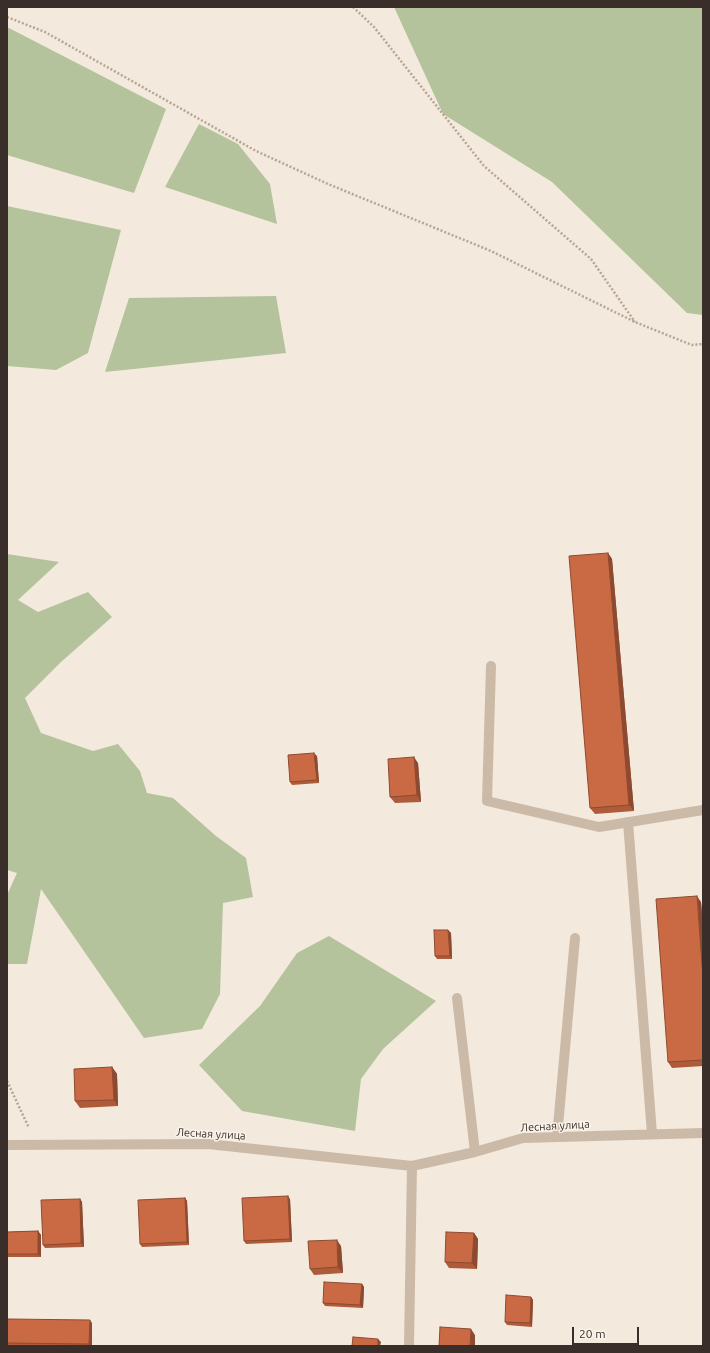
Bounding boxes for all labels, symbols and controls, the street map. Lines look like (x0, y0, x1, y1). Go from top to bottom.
street label: Лесная улица (520, 1118, 590, 1134)
street label: Лесная улица (176, 1126, 246, 1142)
scale bar (574, 1319, 641, 1345)
text: 20 m (579, 1327, 606, 1340)

